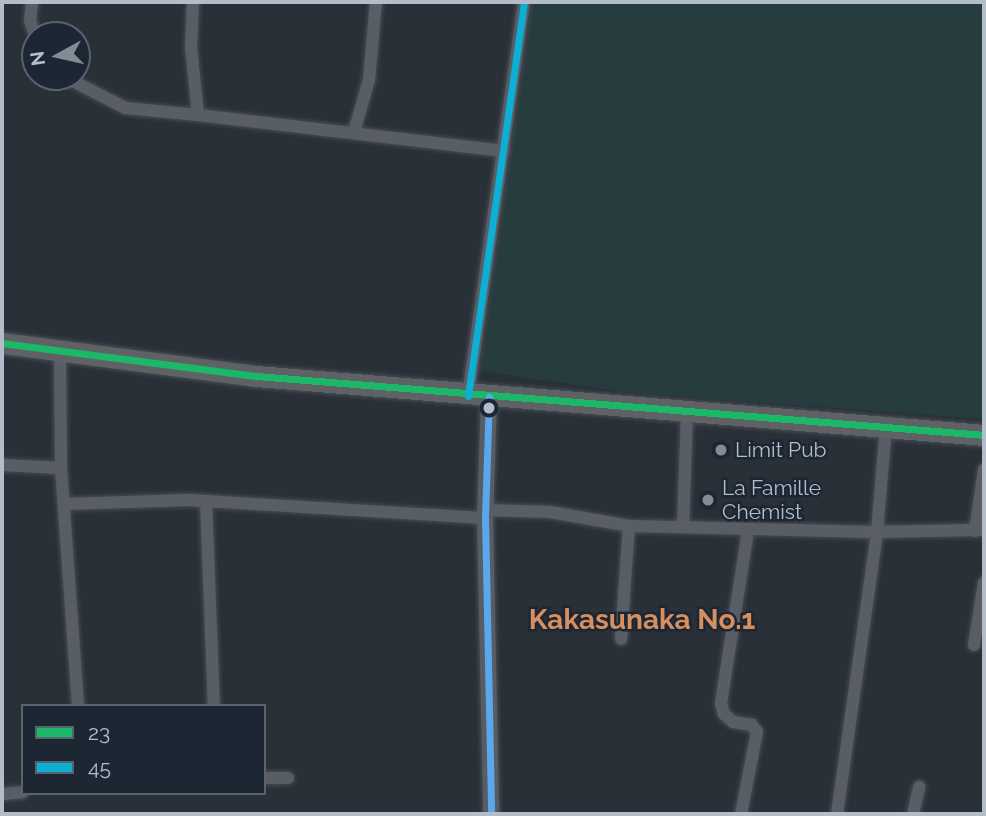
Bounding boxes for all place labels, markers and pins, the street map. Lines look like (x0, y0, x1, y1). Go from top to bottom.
unlabelled marker (482, 401, 496, 415)
place label: Limit Pub (735, 437, 827, 463)
marker: Limit Pub (713, 442, 729, 458)
place label: La Famille Chemist (722, 475, 821, 525)
marker: La Famille Chemist (700, 492, 716, 508)

